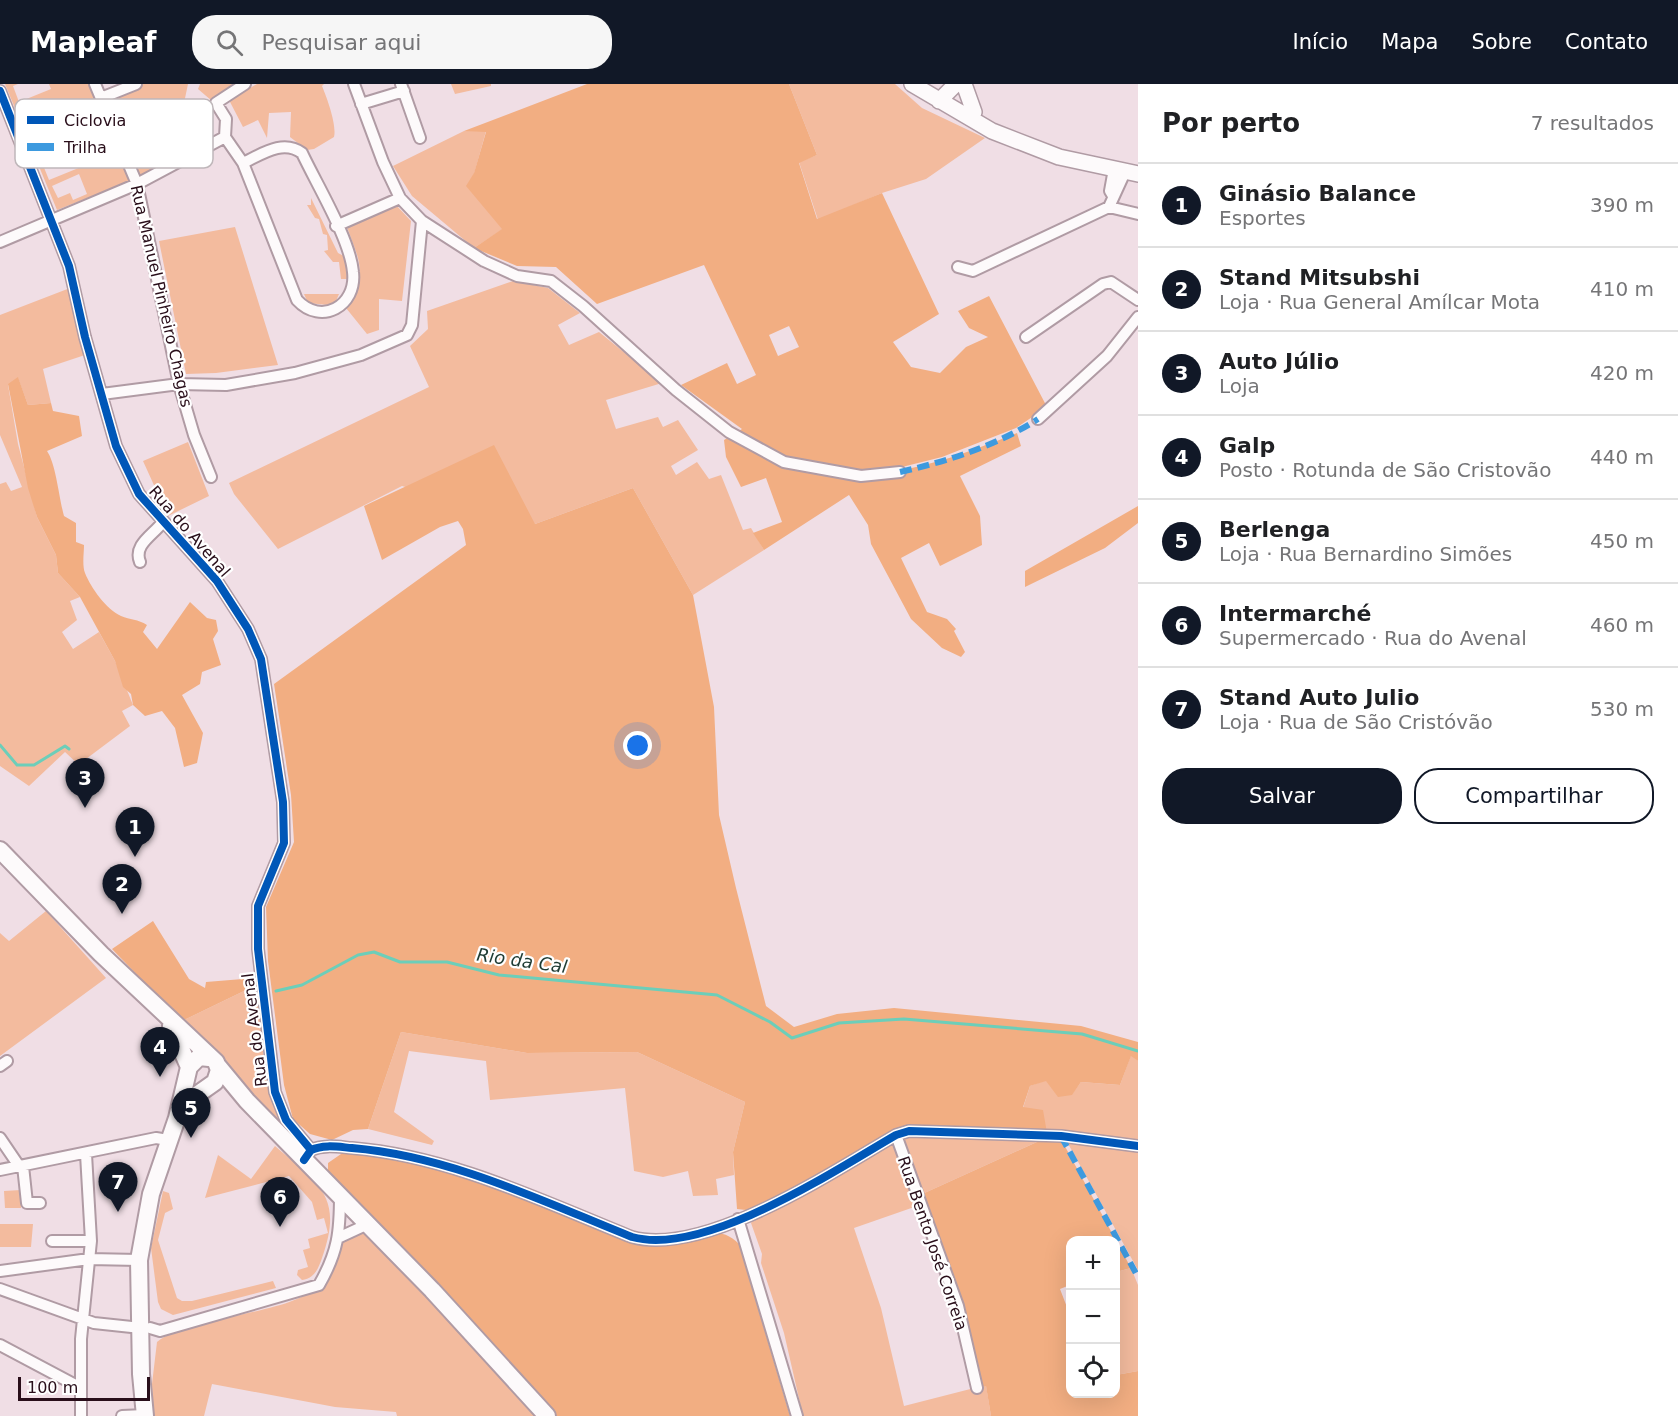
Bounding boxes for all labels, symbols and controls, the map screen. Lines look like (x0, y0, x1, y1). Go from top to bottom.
search box (192, 15, 612, 69)
text: Mapleaf (30, 26, 156, 59)
icon: search (213, 26, 246, 59)
text: Pesquisar aqui (261, 30, 421, 55)
text: Início (1293, 30, 1348, 54)
text: Mapa (1381, 30, 1438, 54)
text: Sobre (1471, 30, 1532, 54)
text: Contato (1565, 30, 1648, 54)
legend (15, 99, 213, 168)
text: Por perto (1162, 108, 1300, 138)
text: Ciclovia (64, 111, 126, 130)
text: 7 resultados (1531, 111, 1654, 135)
text: Trilha (63, 138, 107, 157)
text: Ginásio Balance (1219, 181, 1416, 206)
street label: Rua Manuel Pinheiro Chagas (127, 183, 196, 409)
text: 1 (1175, 193, 1188, 217)
text: 390 m (1590, 193, 1654, 217)
text: Esportes (1219, 206, 1306, 230)
text: Stand Mitsubshi (1219, 265, 1420, 290)
text: 2 (1175, 277, 1188, 301)
text: 410 m (1590, 277, 1654, 301)
text: Loja · Rua General Amílcar Mota (1219, 290, 1540, 314)
text: Auto Júlio (1219, 349, 1339, 374)
text: 3 (1175, 361, 1188, 385)
text: 420 m (1590, 361, 1654, 385)
text: Loja (1219, 374, 1260, 398)
text: Galp (1219, 433, 1275, 458)
text: 4 (1175, 445, 1188, 469)
text: 440 m (1590, 445, 1654, 469)
text: Posto · Rotunda de São Cristovão (1219, 458, 1551, 482)
street label: Rua do Avenal (145, 482, 234, 581)
text: Berlenga (1219, 517, 1330, 542)
text: 5 (1175, 529, 1188, 553)
text: 450 m (1590, 529, 1654, 553)
text: Loja · Rua Bernardino Simões (1219, 542, 1512, 566)
text: Intermarché (1219, 601, 1371, 626)
text: 6 (1175, 613, 1188, 637)
text: 460 m (1590, 613, 1654, 637)
text: Supermercado · Rua do Avenal (1219, 626, 1527, 650)
text: Stand Auto Julio (1219, 685, 1419, 710)
text: 7 (1175, 697, 1188, 721)
text: 530 m (1590, 697, 1654, 721)
text: Loja · Rua de São Cristóvão (1219, 710, 1493, 734)
your location (623, 731, 652, 760)
pin: 3 (66, 758, 104, 808)
button: Salvar (1162, 768, 1402, 824)
button: Compartilhar (1414, 768, 1654, 824)
pin: 1 (116, 808, 154, 857)
pin: 2 (102, 864, 142, 914)
water label: Rio da Cal (476, 944, 569, 977)
street label: Rua do Avenal (238, 972, 271, 1088)
pin: 4 (140, 1028, 180, 1077)
pin: 5 (172, 1088, 210, 1138)
street label: Rua Bento José Correia (894, 1154, 971, 1333)
pin: 7 (98, 1162, 138, 1212)
pin: 6 (260, 1178, 300, 1227)
map controls (1066, 1236, 1120, 1398)
button: + (1066, 1236, 1120, 1290)
button: − (1066, 1290, 1120, 1344)
button: locate (1066, 1344, 1120, 1398)
scale bar (18, 1374, 150, 1402)
text: 100 m (27, 1378, 78, 1397)

